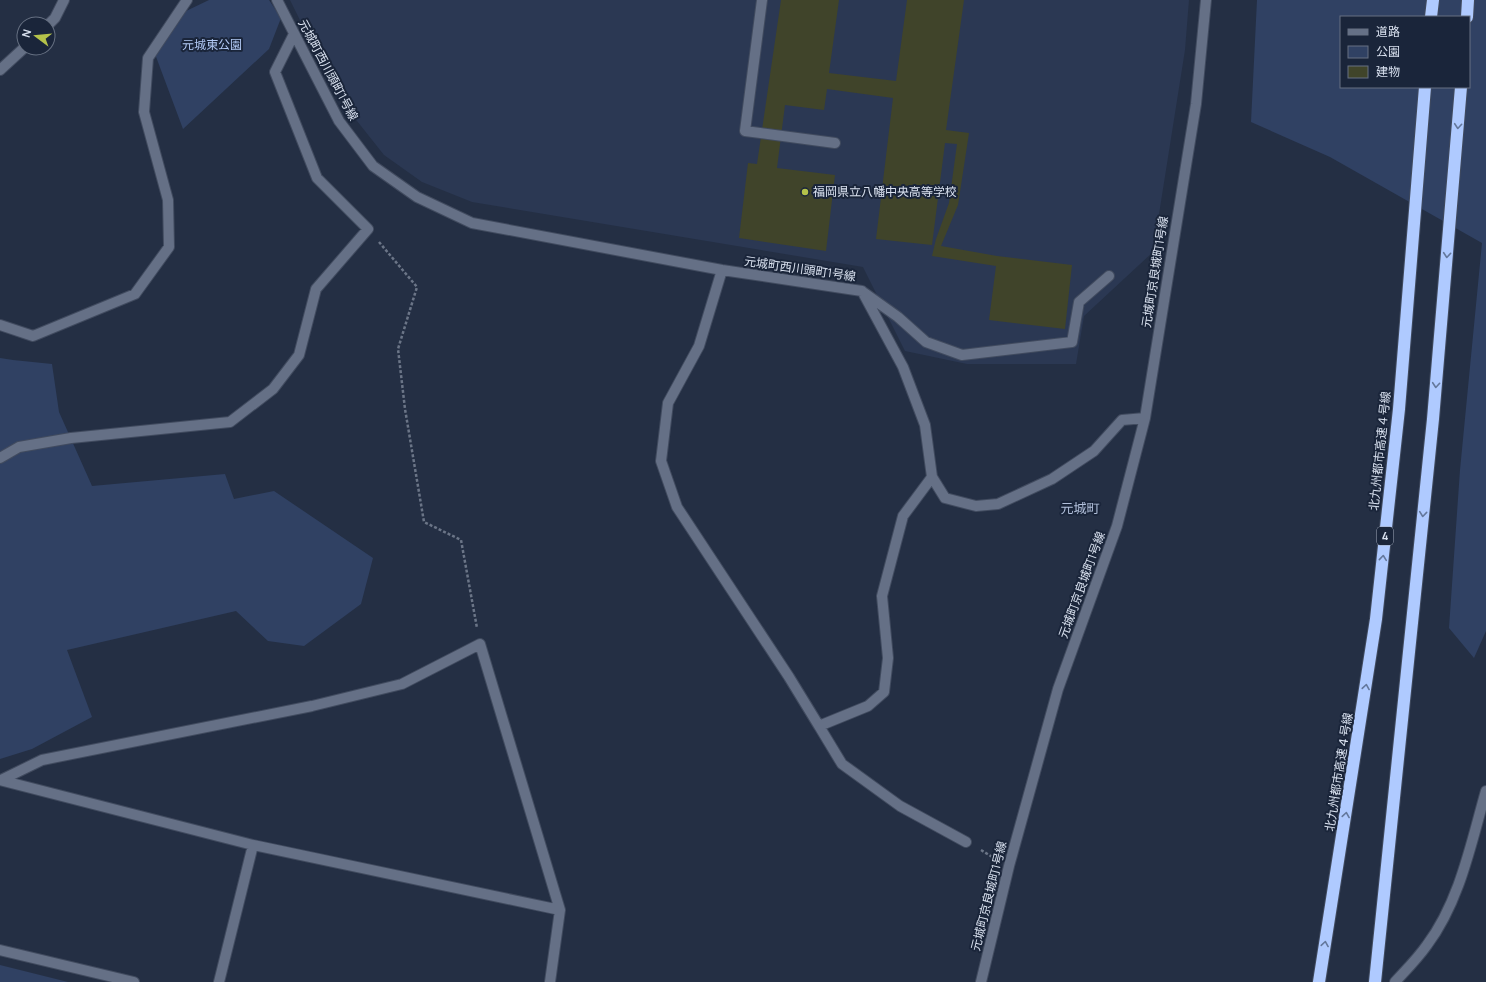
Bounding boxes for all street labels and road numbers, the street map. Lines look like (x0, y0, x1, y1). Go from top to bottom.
street label: 元城町西川頭町1号線 (294, 16, 362, 124)
street label: 元城町京良城町1号線 (1137, 215, 1172, 329)
street label: 元城町西川頭町1号線 (743, 252, 857, 285)
street label: 北九州都市高速４号線 (1365, 390, 1394, 512)
road number: 4 (1377, 527, 1393, 545)
street label: 元城町京良城町1号線 (1054, 529, 1109, 641)
street label: 北九州都市高速４号線 (1321, 711, 1356, 833)
street label: 元城町京良城町1号線 (967, 839, 1010, 953)

